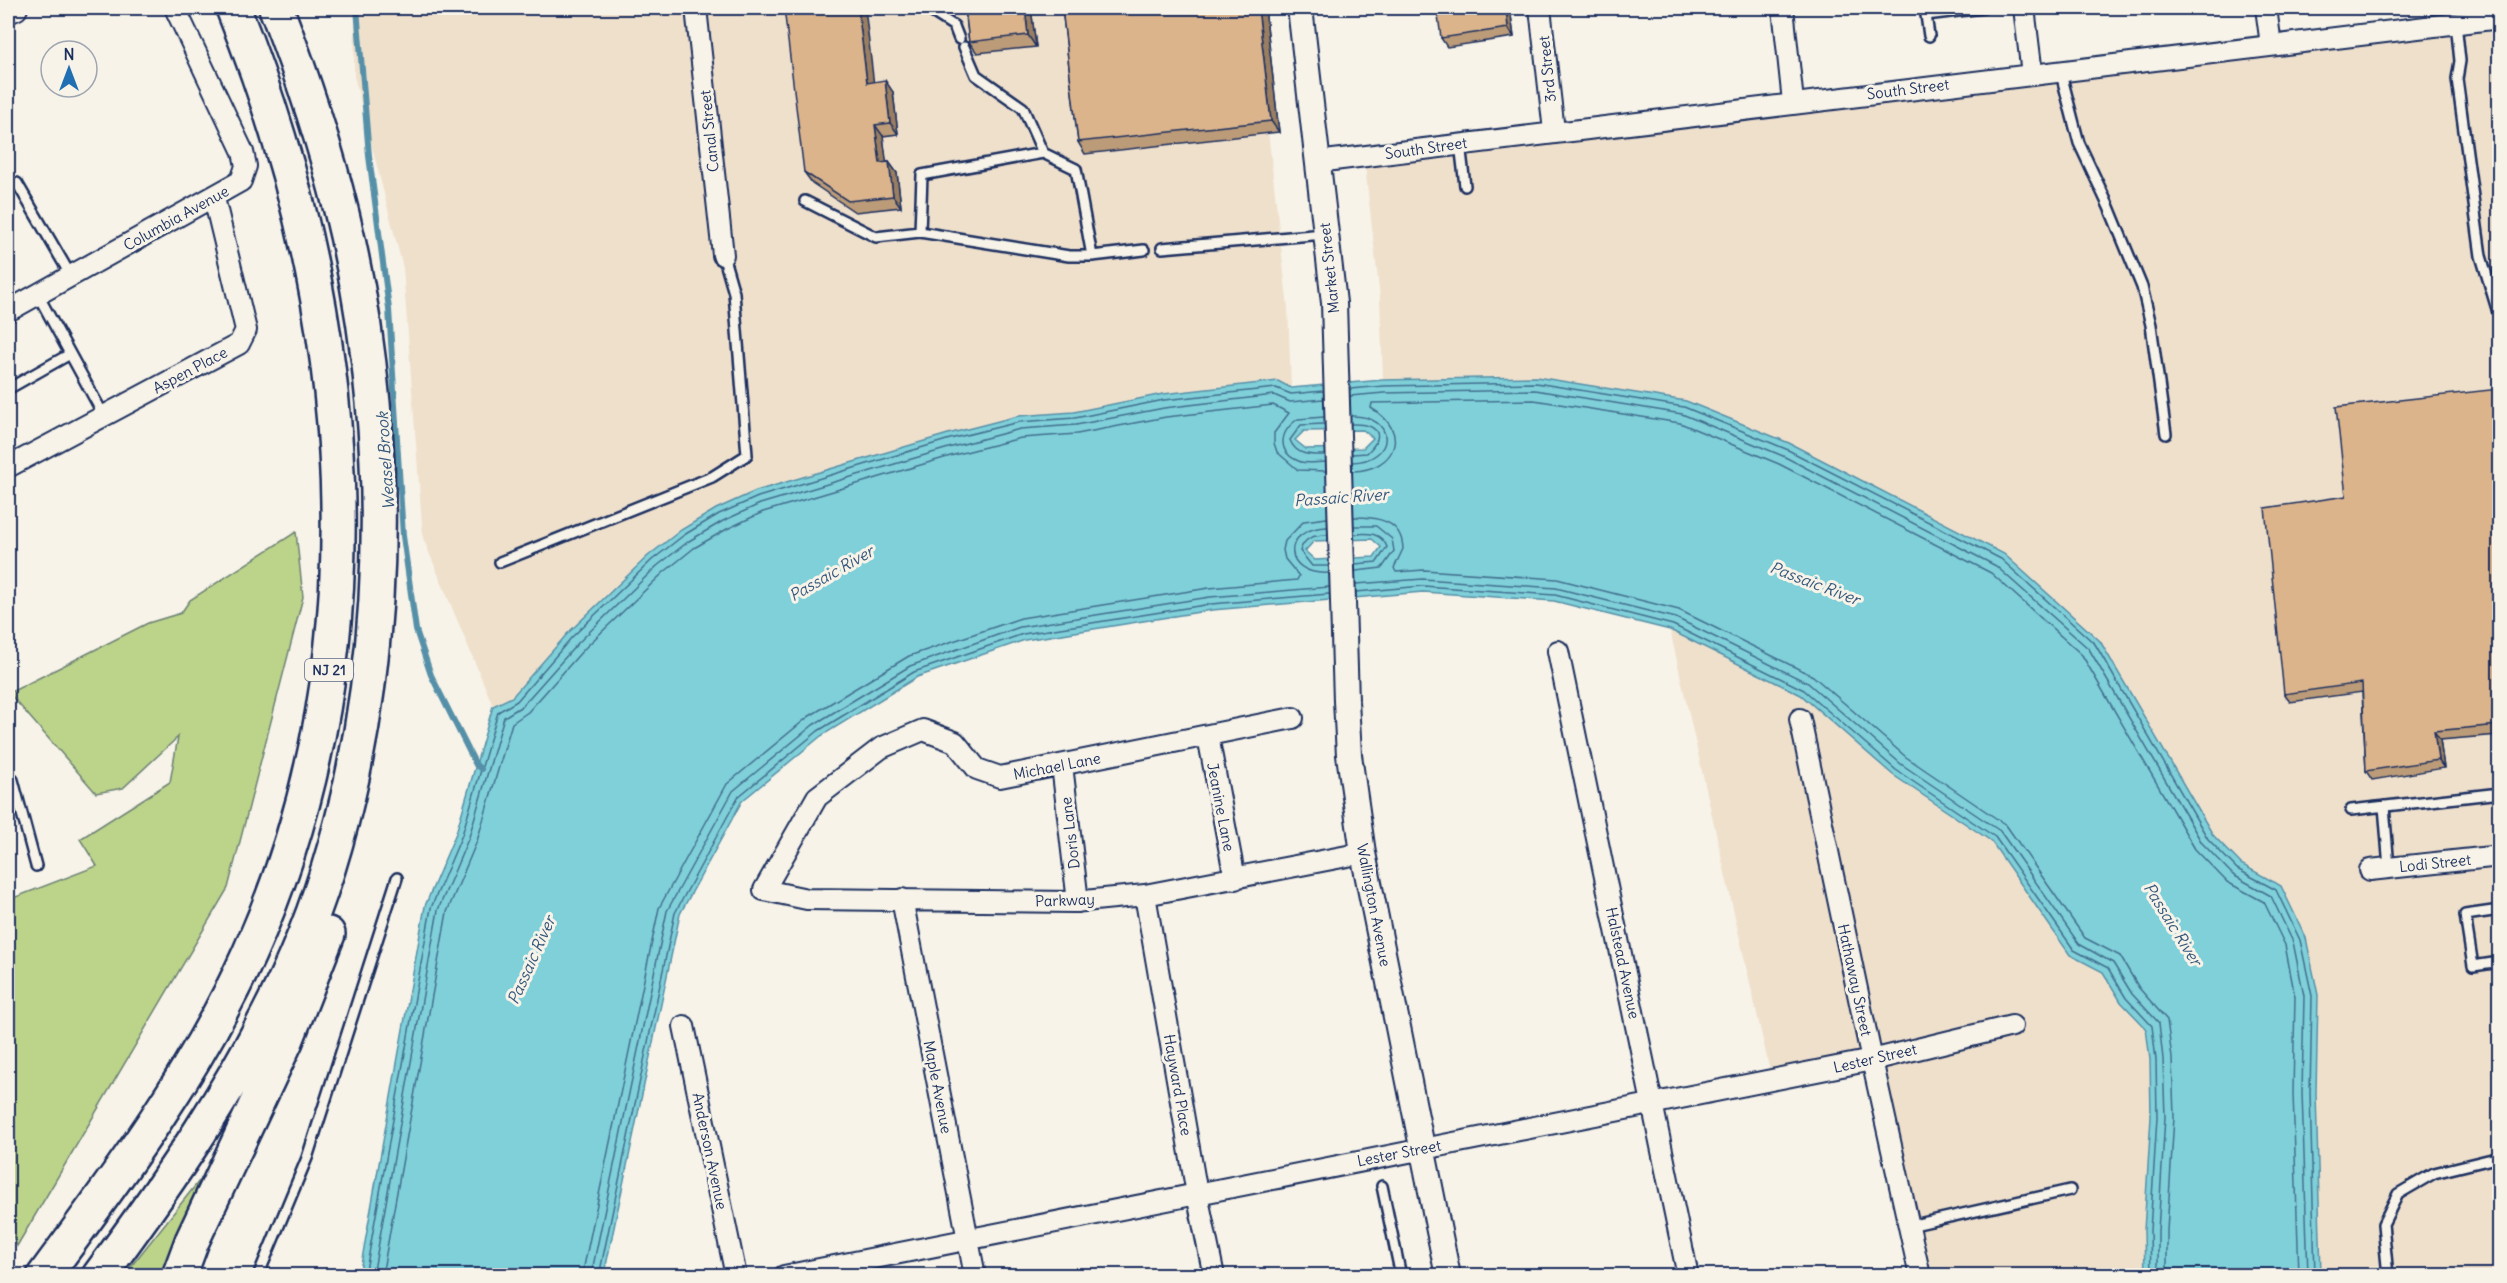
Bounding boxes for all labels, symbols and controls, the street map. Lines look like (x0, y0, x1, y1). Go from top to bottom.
street label: 3rd Street (1534, 35, 1560, 103)
north arrow (39, 39, 99, 99)
text: N (63, 44, 75, 64)
street label: South Street (1866, 75, 1950, 103)
street label: Canal Street (695, 89, 723, 173)
street label: South Street (1384, 133, 1468, 163)
street label: Columbia Avenue (120, 181, 232, 255)
street label: Market Street (1315, 222, 1343, 314)
street label: Aspen Place (149, 342, 231, 398)
water label: Weasel Brook (371, 410, 398, 511)
water label: Passaic River (1293, 484, 1391, 510)
water label: Passaic River (785, 540, 879, 605)
water label: Passaic River (1767, 557, 1865, 610)
road number: NJ 21 (305, 659, 353, 681)
street label: Michael Lane (1012, 748, 1102, 784)
street label: Jeanine Lane (1203, 761, 1239, 853)
street label: Doris Lane (1056, 796, 1084, 870)
street label: Wallington Avenue (1353, 842, 1395, 968)
street label: Lodi Street (2398, 850, 2472, 876)
water label: Passaic River (2140, 879, 2208, 971)
street label: Parkway (1035, 889, 1095, 911)
street label: Halstead Avenue (1602, 905, 1644, 1021)
water label: Passaic River (503, 911, 560, 1007)
street label: Hathaway Street (1834, 922, 1876, 1038)
street label: Hayward Place (1160, 1033, 1196, 1137)
street label: Maple Avenue (920, 1039, 956, 1135)
street label: Lester Street (1831, 1039, 1919, 1077)
street label: Anderson Avenue (688, 1091, 732, 1211)
street label: Lester Street (1355, 1136, 1443, 1170)

